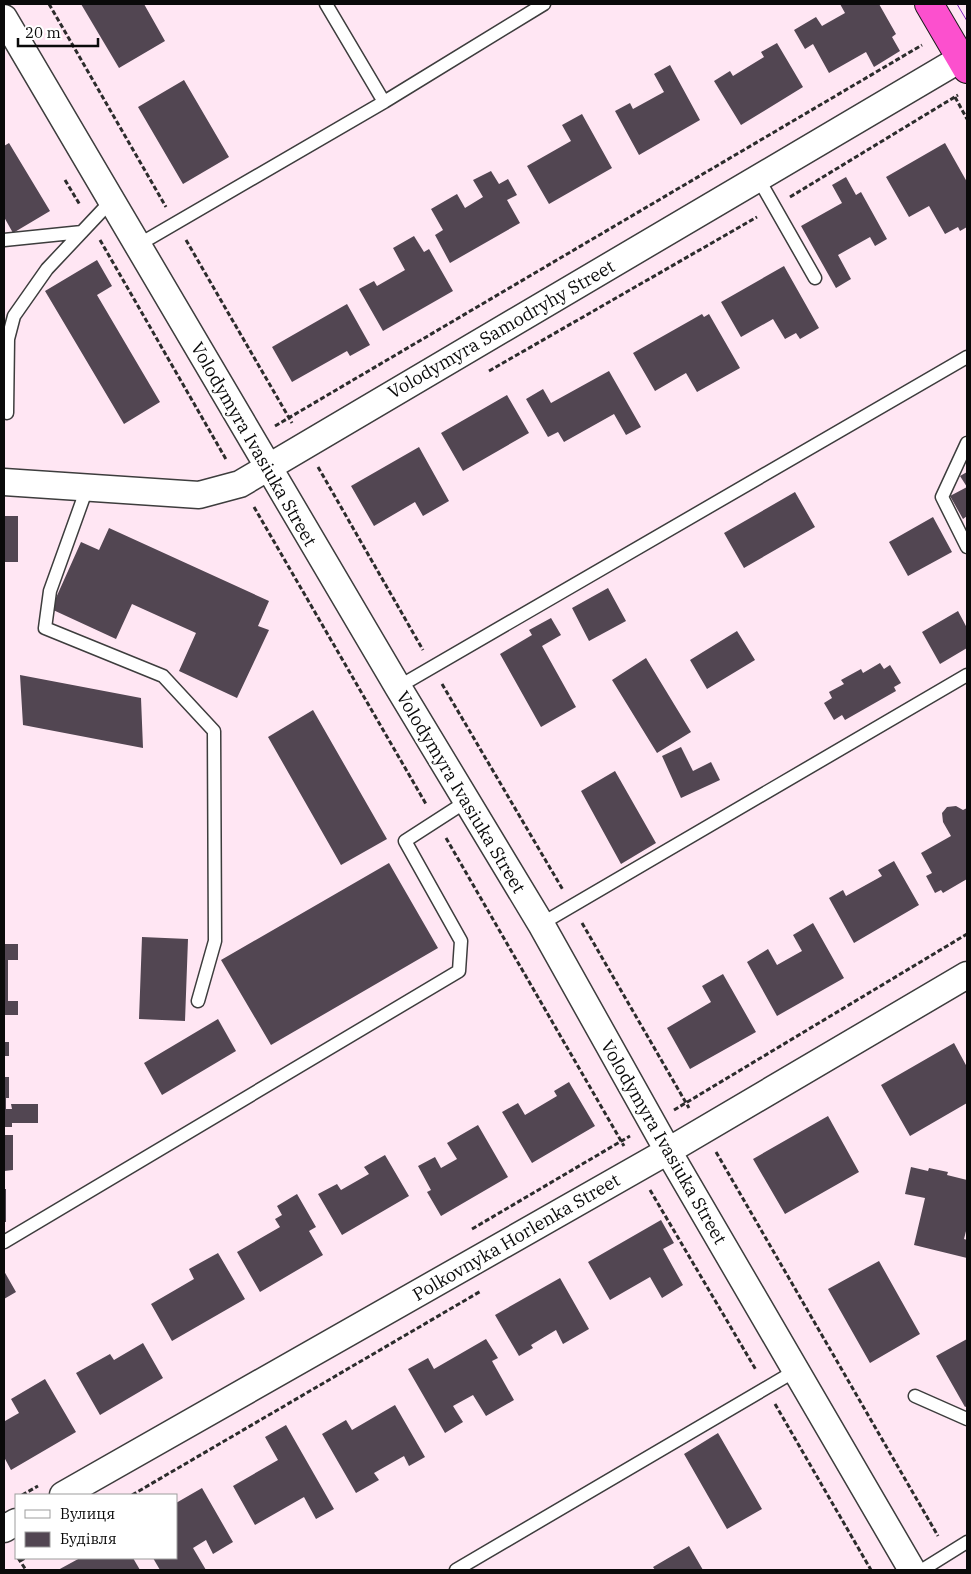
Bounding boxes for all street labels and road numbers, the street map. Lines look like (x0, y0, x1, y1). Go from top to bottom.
street label: Volodymyra Samodryhy Street (383, 254, 619, 404)
street label: Volodymyra Ivasiuka Street (186, 338, 322, 550)
street label: Volodymyra Ivasiuka Street (391, 687, 531, 897)
street label: Volodymyra Ivasiuka Street (596, 1036, 732, 1248)
street label: Polkovnyka Horlenka Street (408, 1168, 624, 1306)

